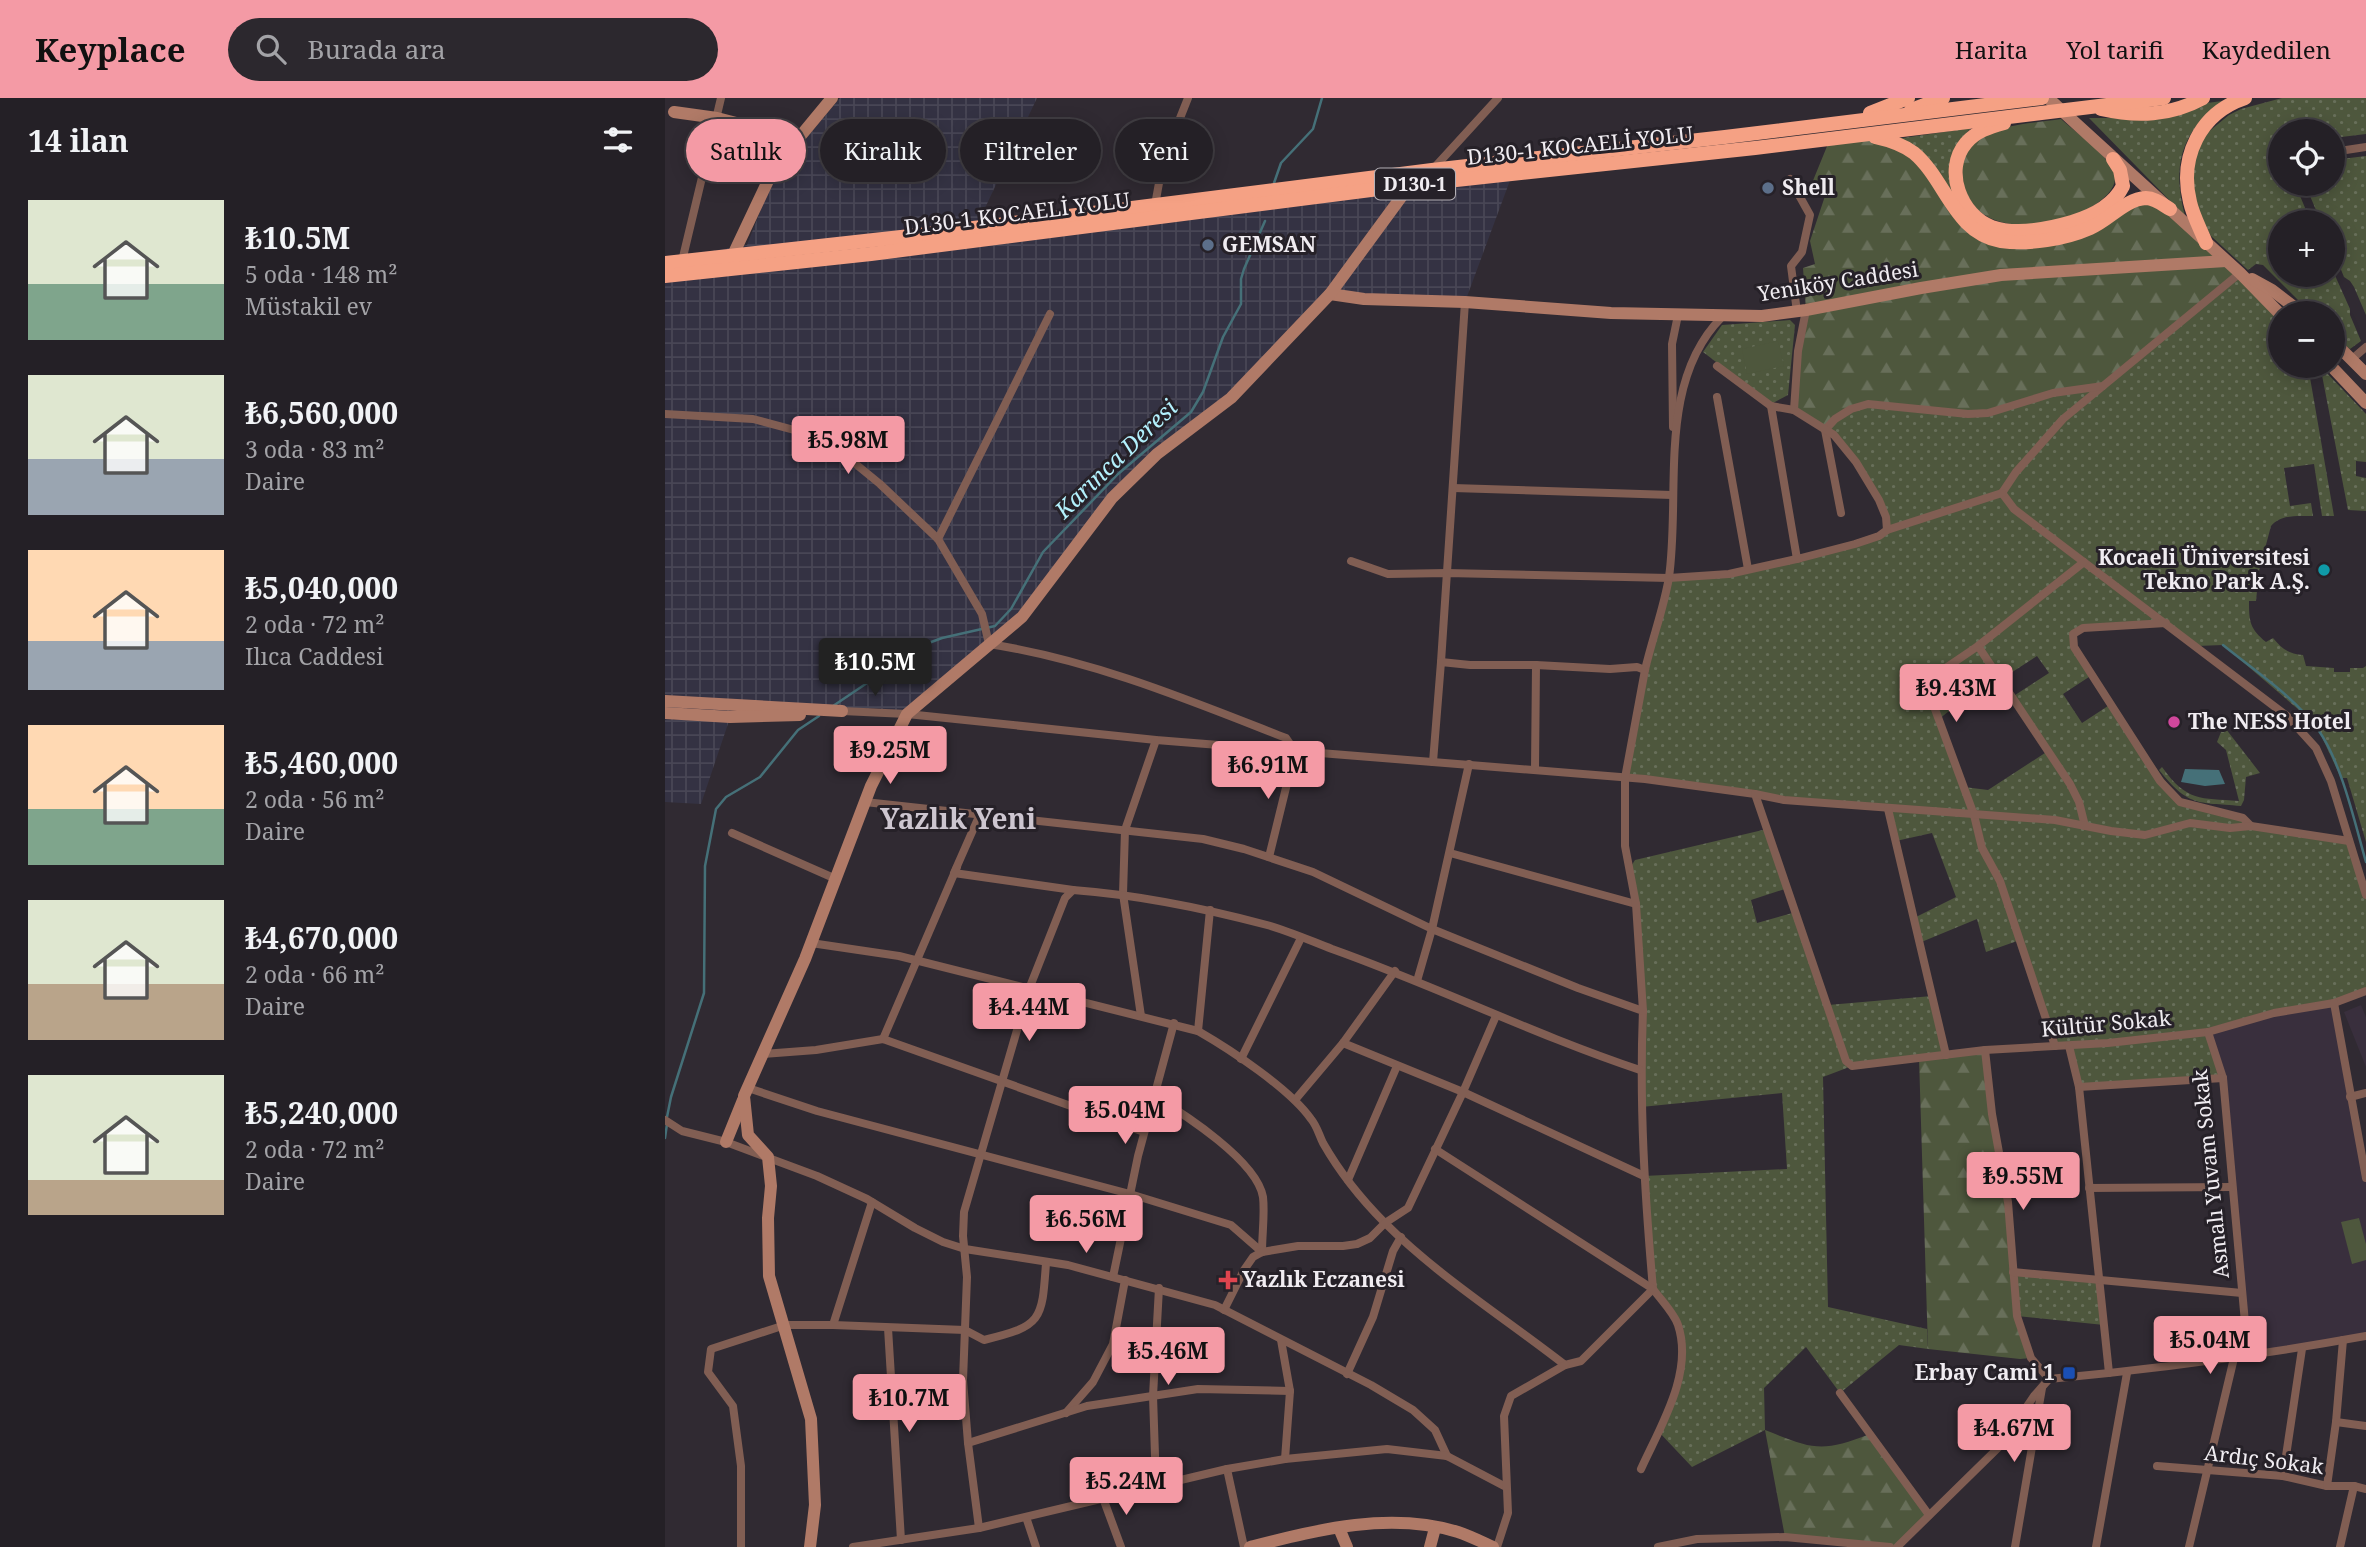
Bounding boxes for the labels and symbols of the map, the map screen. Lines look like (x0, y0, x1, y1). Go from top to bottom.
street label: D130-1 KOCAELİ YOLU (1465, 119, 1694, 171)
road number: D130-1 (1375, 169, 1455, 200)
place label: Shell (1782, 173, 1836, 201)
marker: Shell (1760, 180, 1776, 196)
street label: D130-1 KOCAELİ YOLU (902, 185, 1131, 241)
place label: GEMSAN (1222, 230, 1316, 258)
marker: GEMSAN (1200, 237, 1216, 253)
street label: Yeniköy Caddesi (1755, 254, 1920, 308)
water label: Karınca Deresi (1046, 392, 1184, 526)
pin: ₺5.98M (791, 416, 905, 476)
place label: Kocaeli Üniversitesi Tekno Park A.Ş. (2098, 543, 2311, 595)
marker: Kocaeli Üniversitesi Tekno Park A.Ş. (2316, 562, 2332, 578)
pin: ₺10.5M (818, 638, 932, 698)
pin: ₺9.43M (1899, 664, 2013, 724)
place label: The NESS Hotel (2188, 707, 2352, 735)
marker: The NESS Hotel (2166, 714, 2182, 730)
pin: ₺9.25M (833, 726, 947, 786)
pin: ₺6.91M (1211, 742, 1325, 801)
district label: Yazlık Yeni (880, 799, 1036, 837)
pin: ₺4.44M (972, 984, 1086, 1043)
street label: Kültür Sokak (2040, 1003, 2173, 1043)
street label: Asmalı Yuvam Sokak (2185, 1067, 2235, 1280)
pin: ₺5.04M (1068, 1086, 1182, 1146)
pin: ₺9.55M (1966, 1152, 2080, 1212)
pin: ₺6.56M (1029, 1196, 1143, 1255)
place label: Yazlık Eczanesi (1242, 1265, 1405, 1293)
marker: Yazlık Eczanesi (1220, 1272, 1236, 1288)
pin: ₺5.04M (2153, 1316, 2267, 1376)
pin: ₺5.46M (1111, 1328, 1225, 1387)
place label: Erbay Cami 1 (1915, 1358, 2055, 1386)
marker: Erbay Cami 1 (2061, 1365, 2077, 1381)
pin: ₺10.7M (852, 1374, 966, 1434)
pin: ₺4.67M (1957, 1404, 2071, 1464)
street label: Ardıç Sokak (2203, 1438, 2326, 1480)
pin: ₺5.24M (1069, 1458, 1183, 1517)

